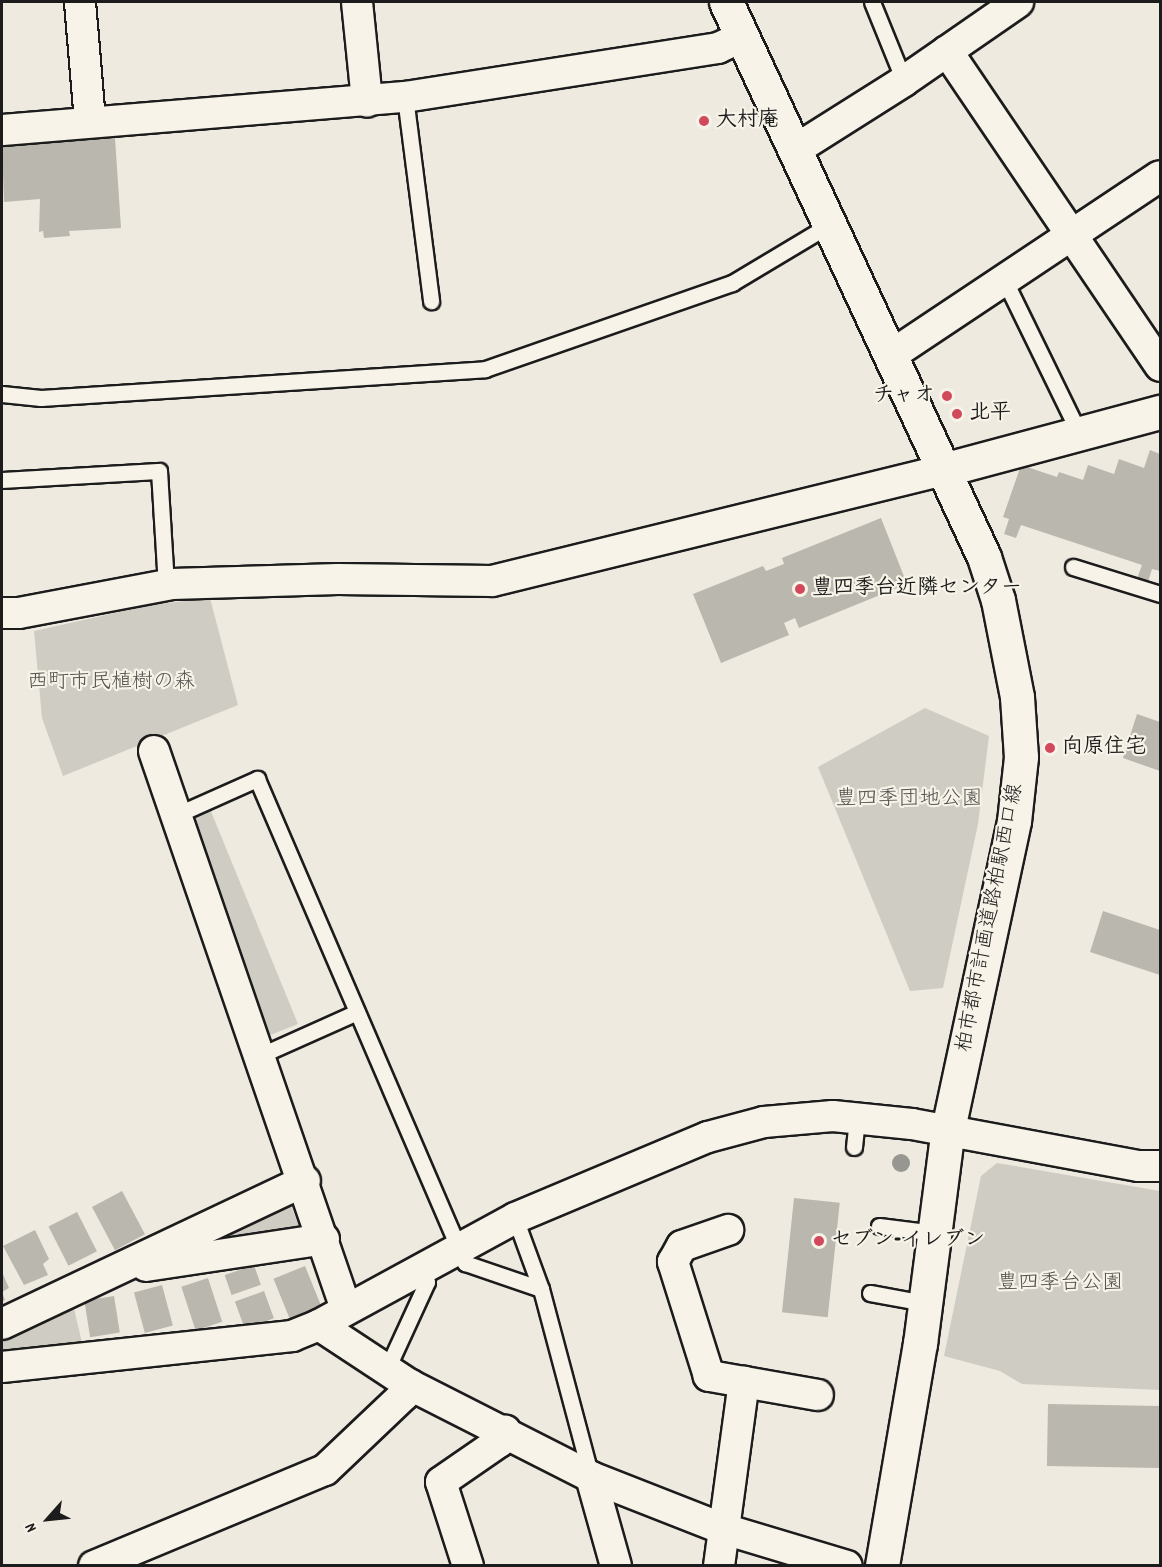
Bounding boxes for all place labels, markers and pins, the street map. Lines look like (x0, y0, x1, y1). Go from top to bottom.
place label: 大村庵 (716, 108, 779, 134)
marker: 大村庵 (697, 114, 711, 128)
place label: チャオ (872, 383, 935, 409)
marker: チャオ (940, 389, 954, 403)
place label: 北平 (969, 401, 1011, 427)
marker: 北平 (950, 407, 964, 421)
place label: 豊四季台近隣センター (812, 576, 1022, 602)
marker: 豊四季台近隣センター (793, 582, 807, 596)
place label: 向原住宅 (1062, 735, 1146, 761)
marker: 向原住宅 (1043, 741, 1057, 755)
place label: セブン-イレブン (831, 1228, 985, 1254)
marker: セブン-イレブン (812, 1234, 826, 1248)

